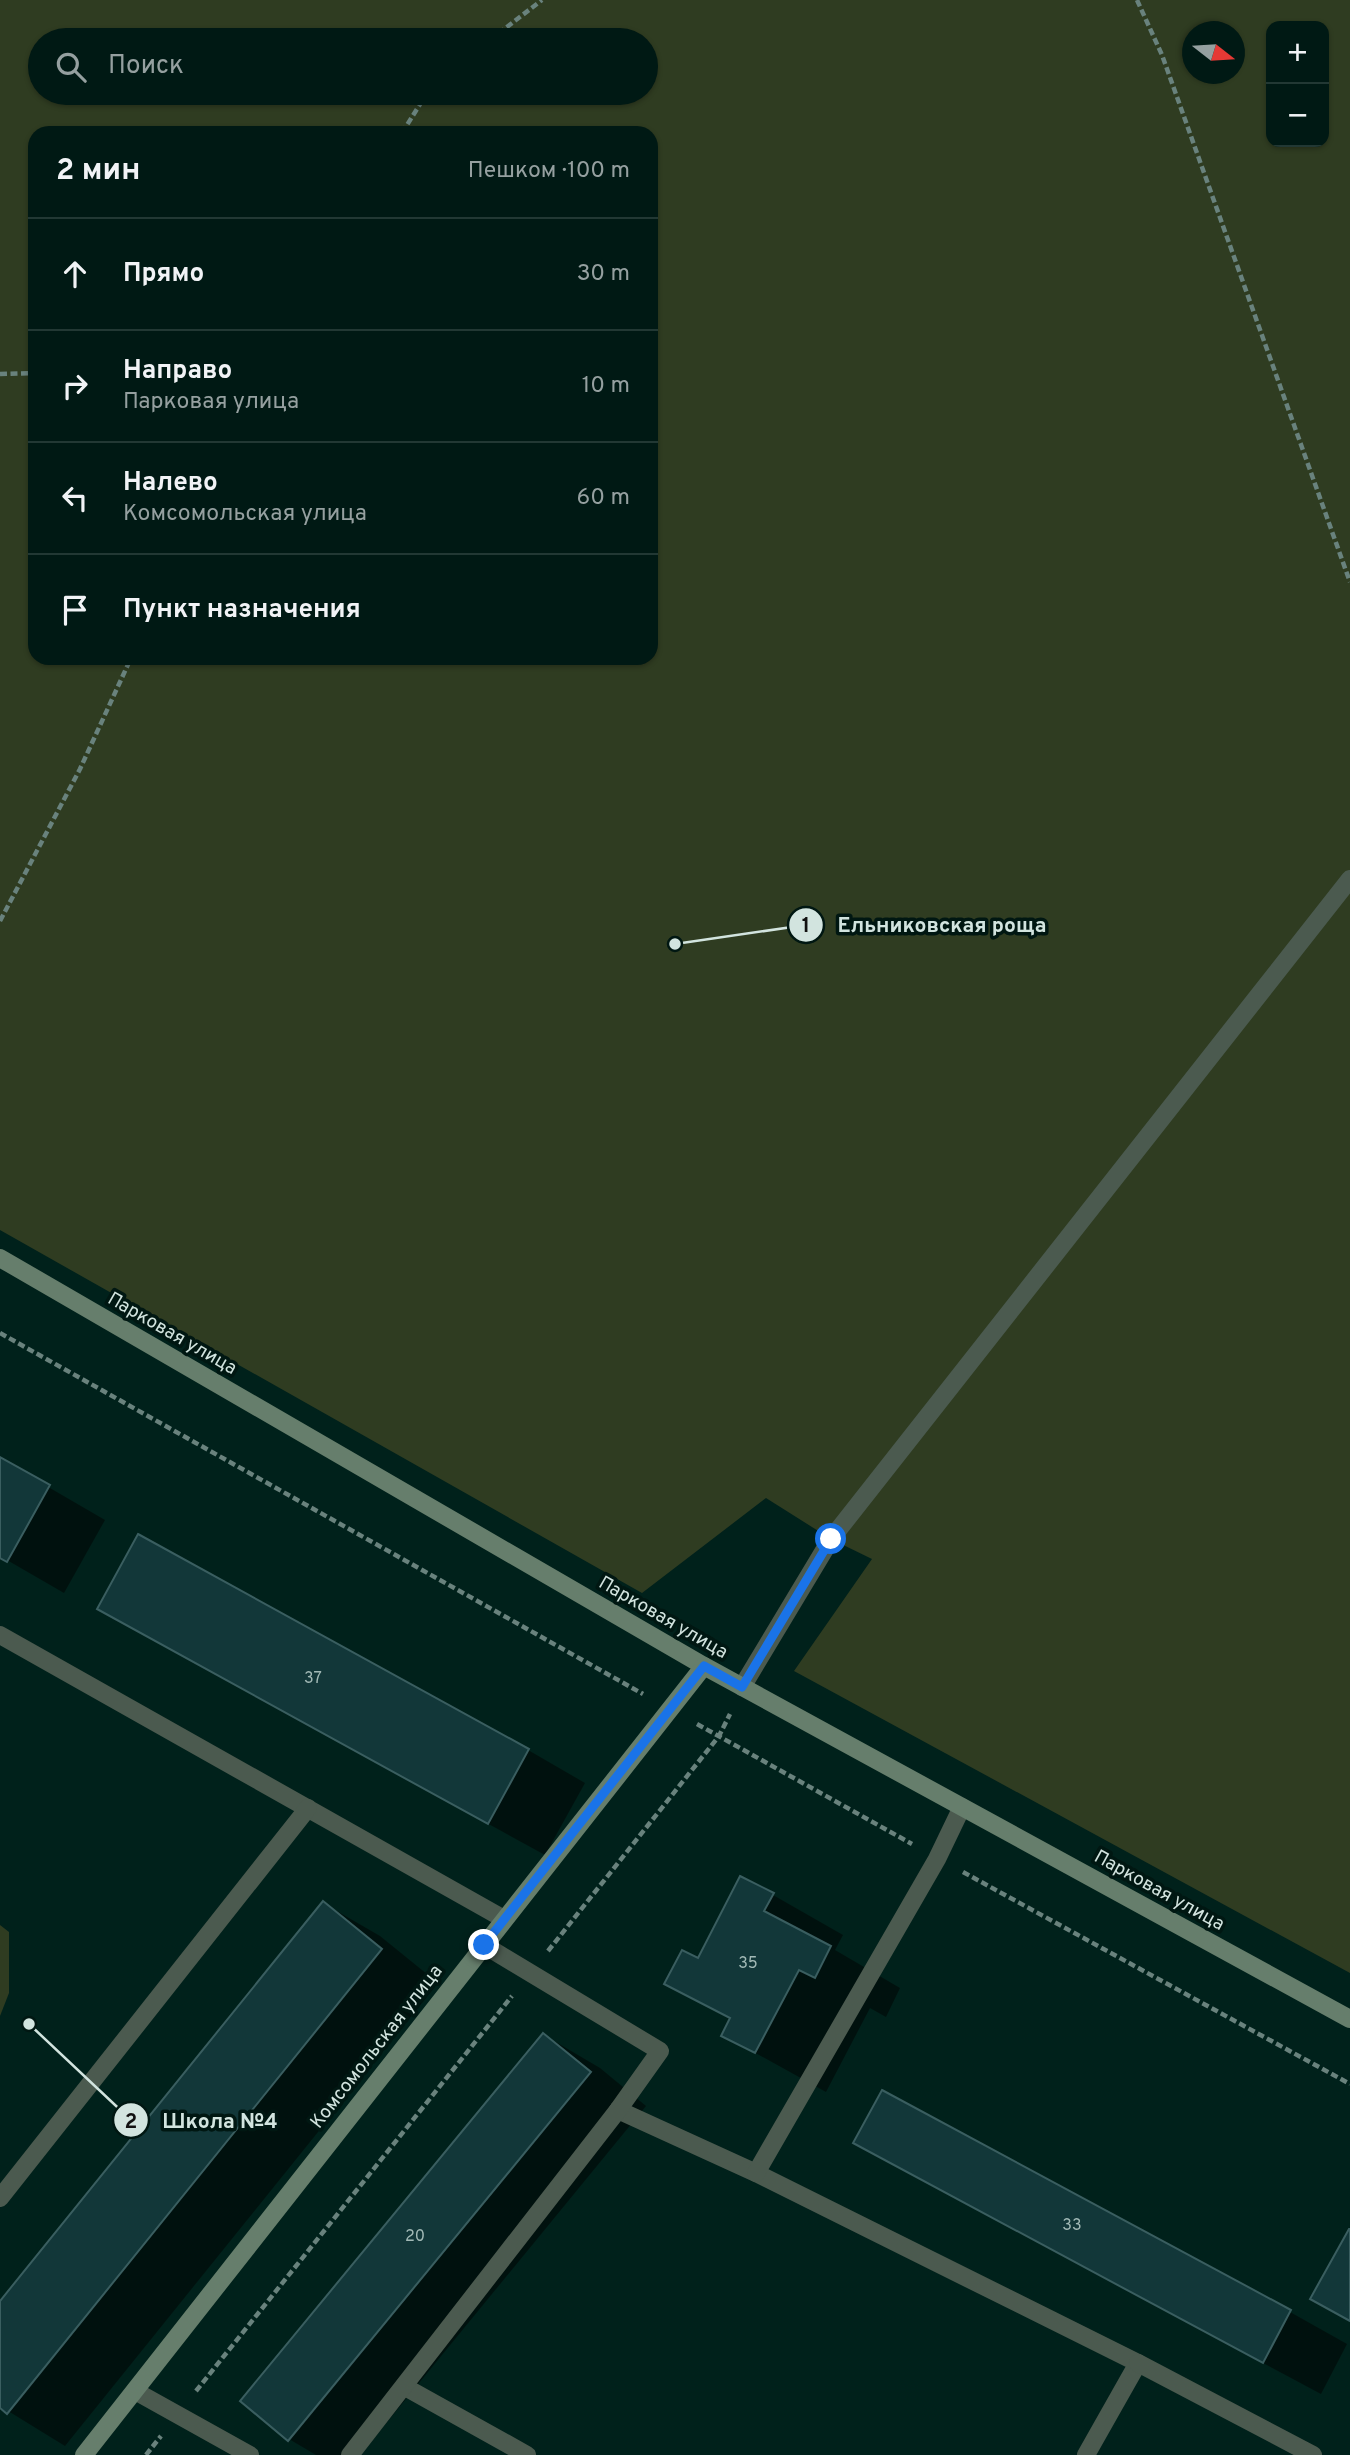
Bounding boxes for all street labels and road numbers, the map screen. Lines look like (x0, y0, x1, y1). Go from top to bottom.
street label: Парковая улица (103, 1287, 241, 1381)
street label: Парковая улица (594, 1571, 732, 1665)
street label: Парковая улица (1090, 1845, 1228, 1937)
street label: Комсомольская улица (306, 1960, 448, 2134)

